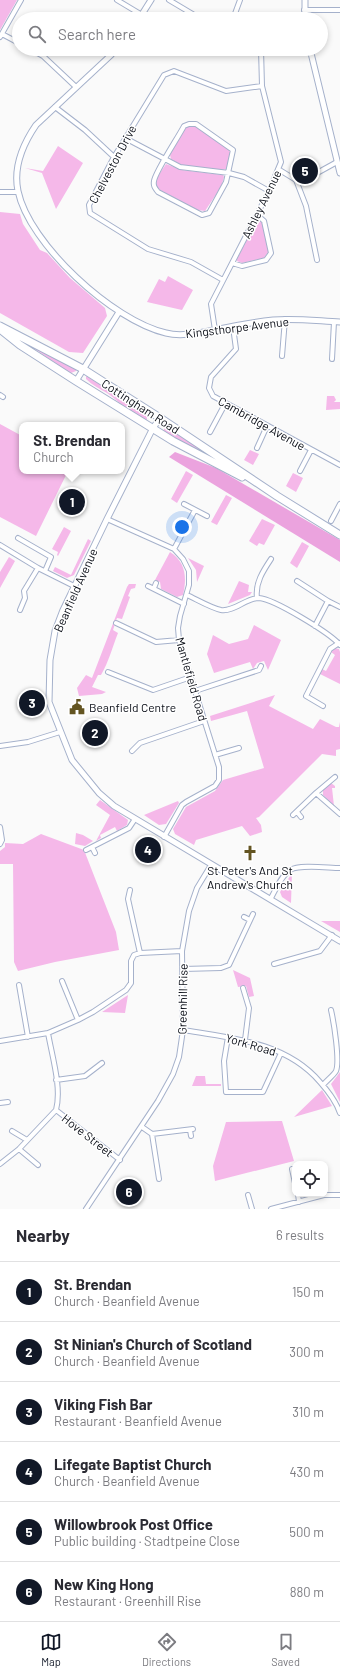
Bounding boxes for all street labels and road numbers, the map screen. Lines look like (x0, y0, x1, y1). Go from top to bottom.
street label: Chelveston Drive (85, 122, 139, 206)
street label: Ashley Avenue (238, 167, 284, 241)
street label: Kingsthorpe Avenue (184, 314, 290, 340)
street label: Cottingham Road (99, 376, 183, 436)
street label: Cambridge Avenue (216, 393, 308, 453)
street label: Beanfield Avenue (50, 546, 100, 634)
street label: Mantlefield Road (173, 635, 211, 723)
street label: Greenhill Rise (174, 963, 190, 1035)
street label: York Road (224, 1030, 278, 1058)
street label: Hove Street (60, 1111, 116, 1159)

